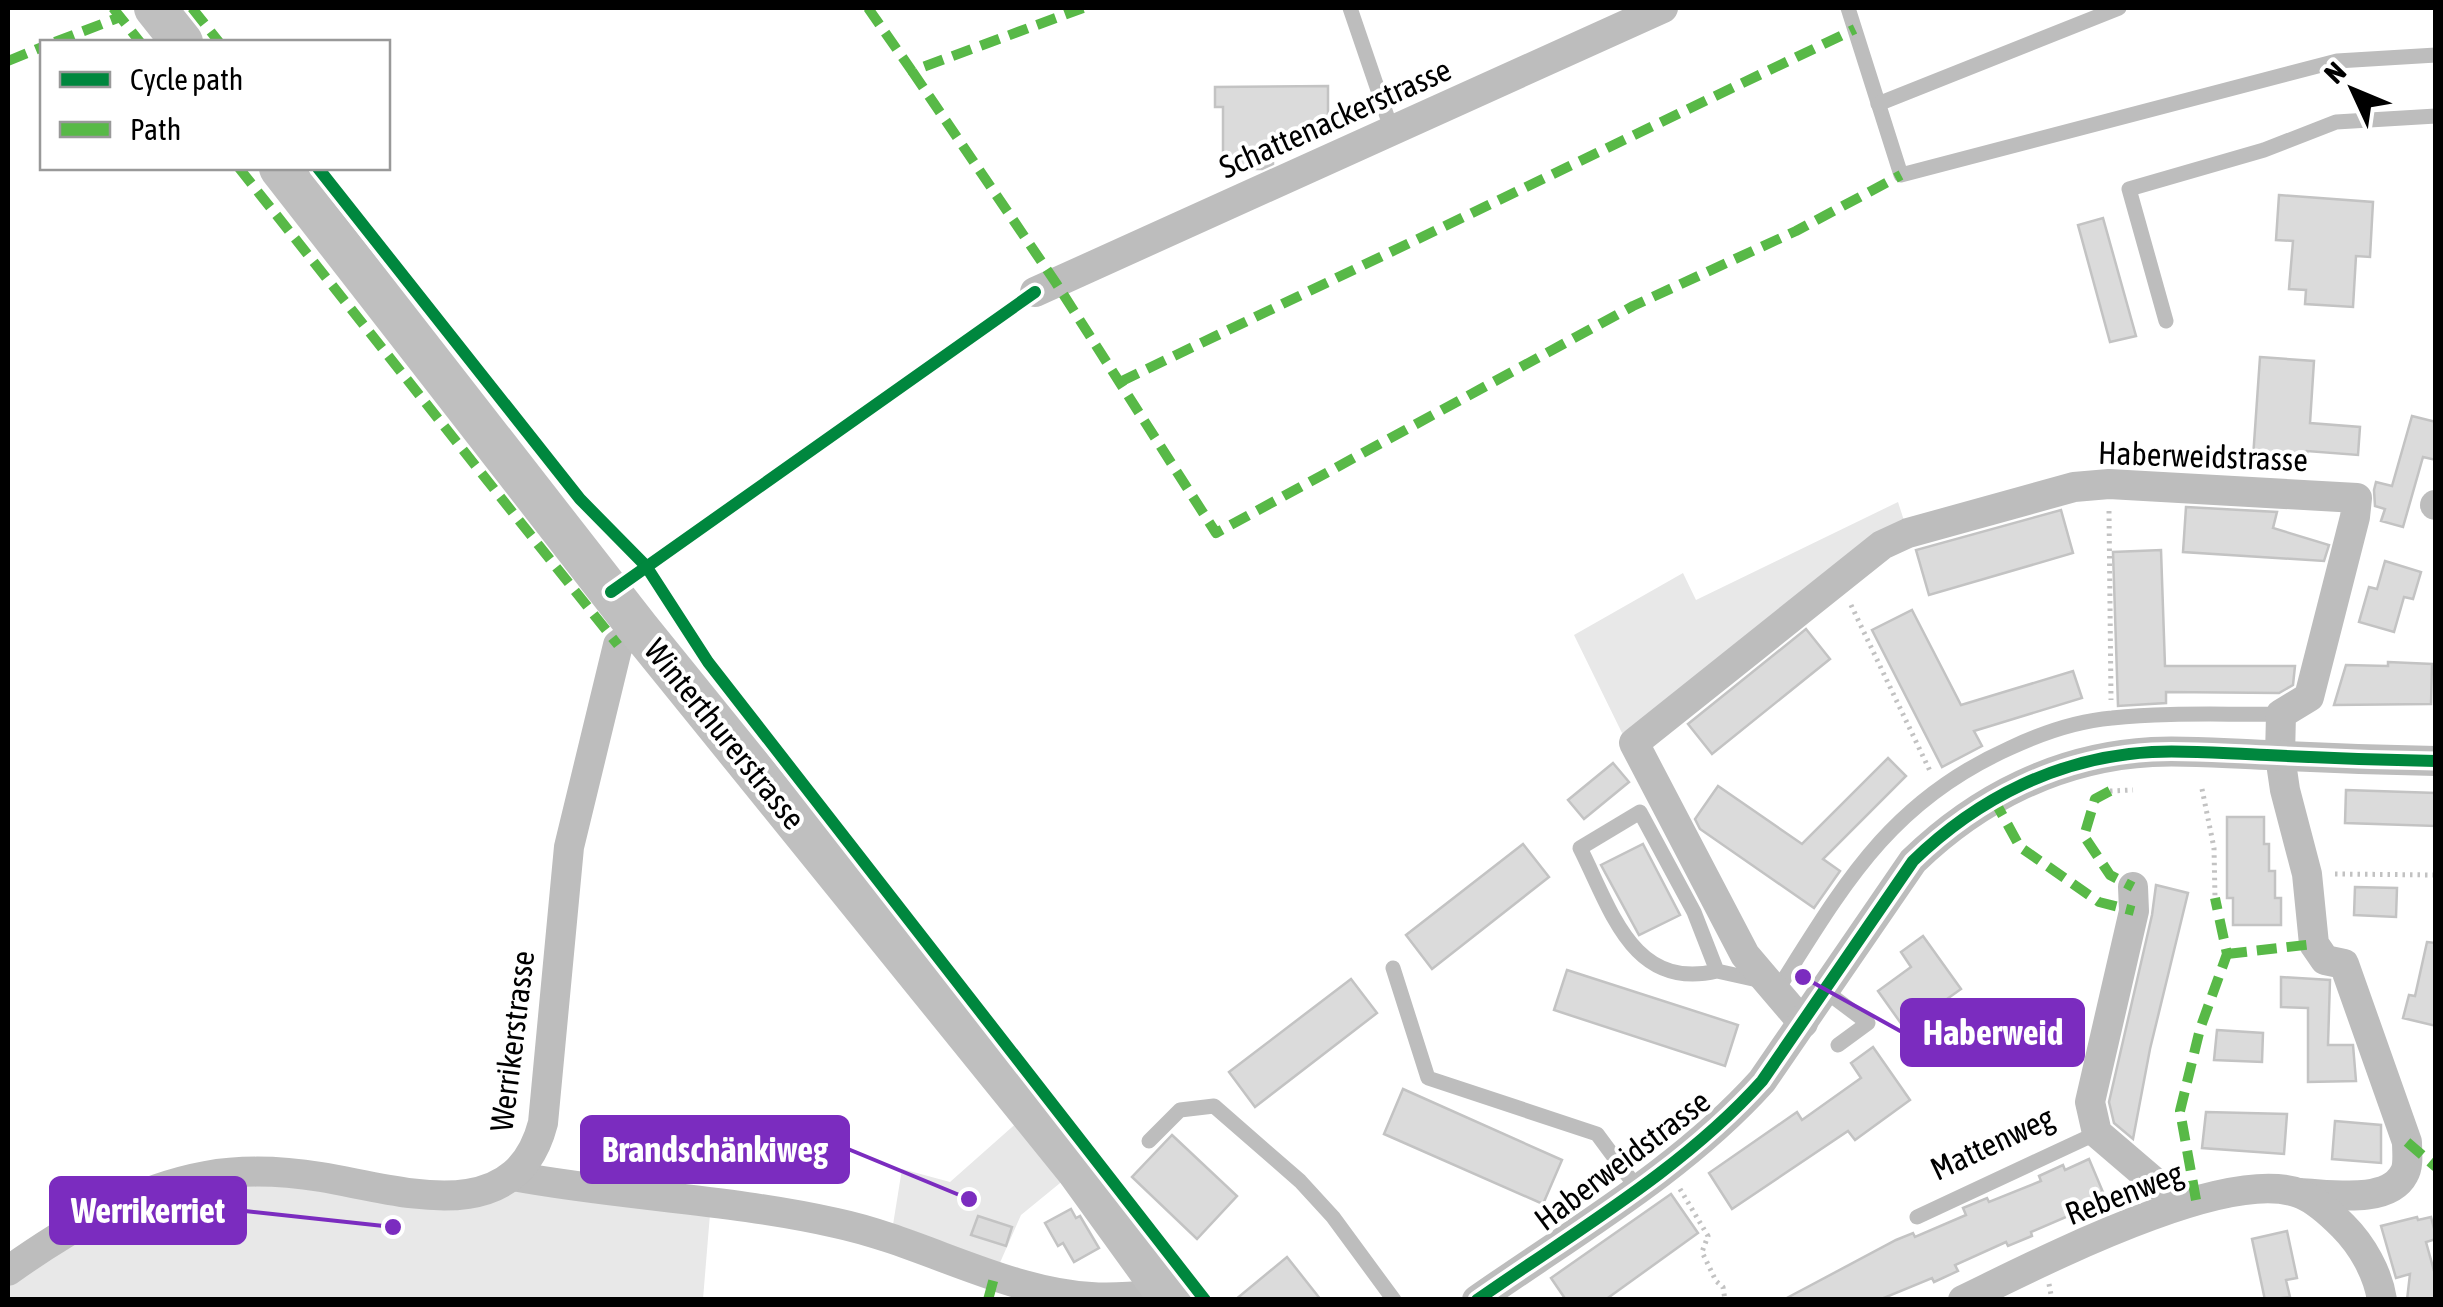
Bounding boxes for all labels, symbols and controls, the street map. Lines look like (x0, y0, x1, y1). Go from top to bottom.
legend (40, 40, 390, 170)
north arrow (2303, 40, 2403, 140)
street label: Schattenackerstrasse (1214, 50, 1456, 186)
text: N (2318, 56, 2352, 90)
text: Cycle path (130, 62, 243, 96)
text: Path (130, 112, 181, 146)
street label: Haberweidstrasse (2098, 434, 2308, 478)
street label: Winterthurerstrasse (637, 632, 813, 836)
street label: Werrikerstrasse (483, 949, 541, 1133)
callout: Haberweid (1902, 1000, 2083, 1065)
text: Haberweid (1923, 1012, 2063, 1052)
street label: Haberweidstrasse (1527, 1082, 1717, 1238)
street label: Mattenweg (1925, 1098, 2060, 1188)
callout: Brandschänkiweg (582, 1117, 848, 1182)
text: Brandschänkiweg (602, 1129, 829, 1169)
street label: Rebenweg (2060, 1154, 2188, 1232)
callout: Werrikerriet (51, 1178, 245, 1243)
text: Werrikerriet (70, 1190, 225, 1230)

